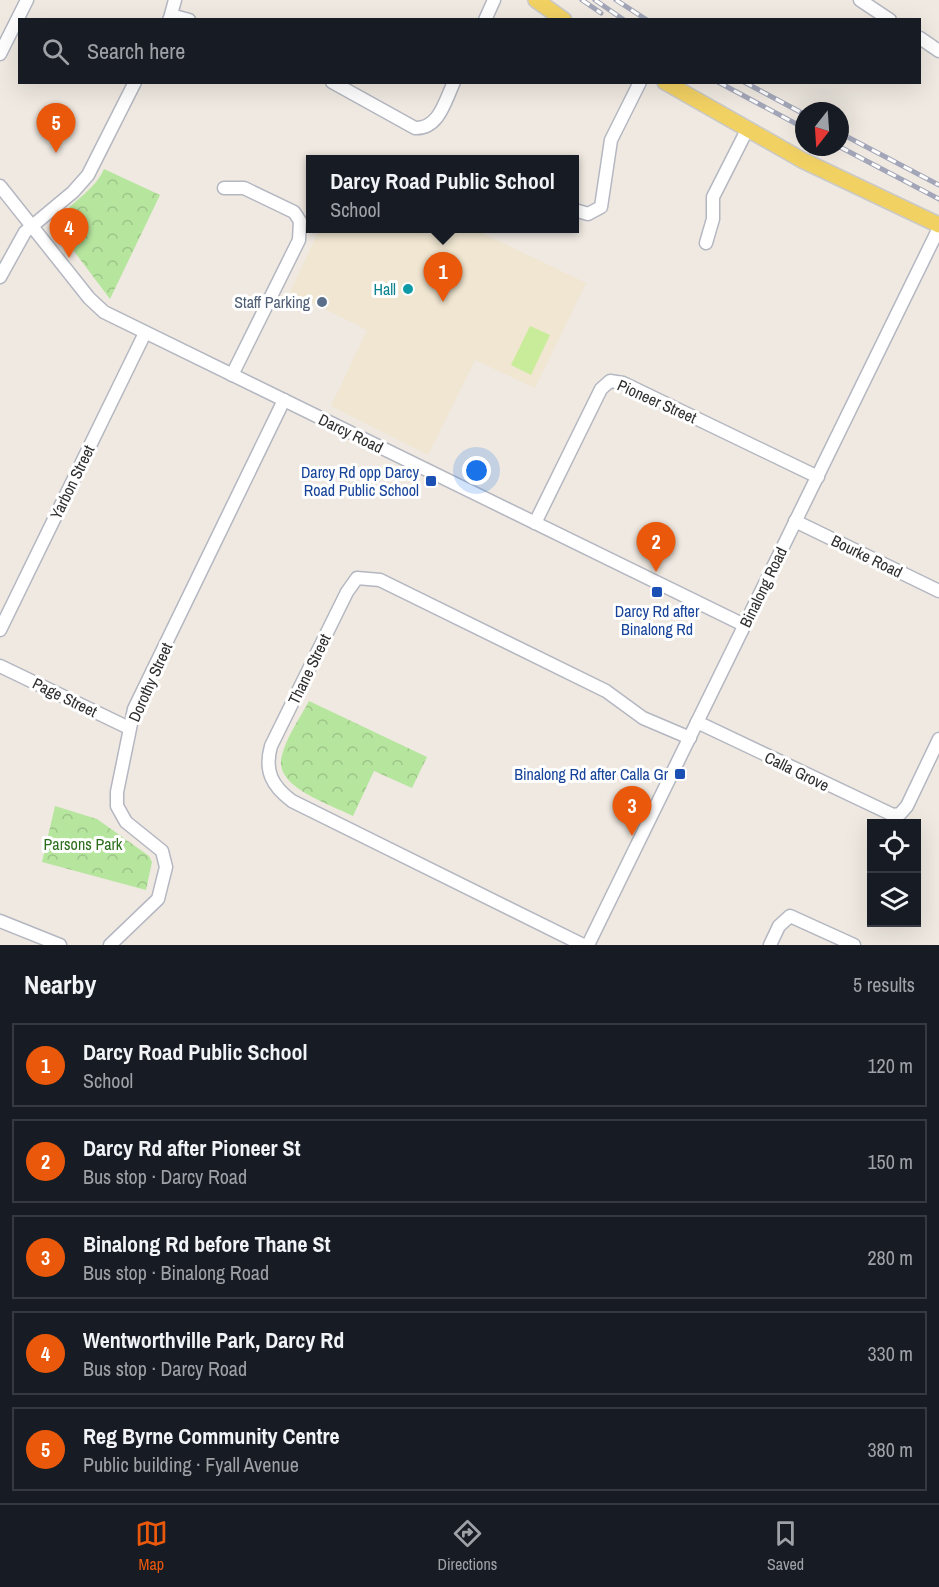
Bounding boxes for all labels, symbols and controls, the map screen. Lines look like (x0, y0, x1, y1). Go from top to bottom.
search box (18, 18, 921, 84)
icon: search (39, 35, 72, 68)
text: Search here (87, 36, 185, 66)
north arrow (795, 102, 849, 156)
pin: 5 (36, 104, 76, 153)
popup (306, 155, 579, 233)
text: Darcy Road Public School (330, 166, 555, 196)
text: School (330, 196, 380, 223)
pin: 4 (50, 208, 88, 258)
pin: 1 (424, 252, 462, 302)
place label: Hall (373, 278, 396, 300)
marker: Hall (401, 282, 415, 296)
place label: Staff Parking (234, 291, 311, 313)
marker: Staff Parking (315, 295, 329, 309)
street label: Pioneer Street (614, 374, 700, 428)
street label: Darcy Road (315, 408, 387, 458)
street label: Yarbon Street (45, 441, 100, 523)
your location (462, 456, 491, 485)
place label: Darcy Rd opp Darcy Road Public School (301, 461, 419, 501)
marker: Darcy Rd opp Darcy Road Public School (424, 474, 438, 488)
pin: 2 (636, 522, 676, 572)
street label: Bourke Road (828, 529, 906, 583)
street label: Binalong Road (734, 543, 792, 631)
marker: Darcy Rd after Binalong Rd (650, 585, 664, 599)
place label: Darcy Rd after Binalong Rd (615, 600, 700, 640)
street label: Thane Street (282, 630, 336, 708)
street label: Dorothy Street (123, 639, 177, 725)
street label: Page Street (29, 672, 101, 722)
street label: Calla Grove (761, 746, 833, 796)
place label: Binalong Rd after Calla Gr (514, 763, 669, 785)
marker: Binalong Rd after Calla Gr (673, 767, 687, 781)
pin: 3 (612, 786, 652, 836)
map controls (867, 819, 921, 927)
button: locate (867, 819, 921, 873)
park label: Parsons Park (44, 833, 123, 855)
button: layers (867, 873, 921, 927)
text: Nearby (24, 967, 96, 1002)
text: 5 results (853, 971, 915, 998)
text: Darcy Road Public School (83, 1037, 308, 1067)
text: 1 (41, 1052, 50, 1079)
text: 120 m (867, 1052, 913, 1079)
text: School (83, 1067, 133, 1094)
text: Darcy Rd after Pioneer St (83, 1133, 301, 1163)
text: 2 (41, 1148, 50, 1175)
text: 150 m (867, 1148, 913, 1175)
text: Bus stop · Darcy Road (83, 1163, 247, 1190)
text: Binalong Rd before Thane St (83, 1229, 331, 1259)
text: 3 (41, 1244, 50, 1271)
text: 280 m (867, 1244, 913, 1271)
text: Bus stop · Binalong Road (83, 1259, 269, 1286)
text: Wentworthville Park, Darcy Rd (83, 1325, 344, 1355)
text: 4 (41, 1340, 50, 1367)
text: 330 m (867, 1340, 913, 1367)
text: Bus stop · Darcy Road (83, 1355, 247, 1382)
text: Reg Byrne Community Centre (83, 1421, 340, 1451)
text: 5 (41, 1436, 50, 1463)
text: 380 m (867, 1436, 913, 1463)
text: Public building · Fyall Avenue (83, 1451, 299, 1478)
tab: Map (135, 1517, 168, 1575)
tab: Directions (437, 1517, 497, 1575)
tab: Saved (767, 1517, 804, 1575)

